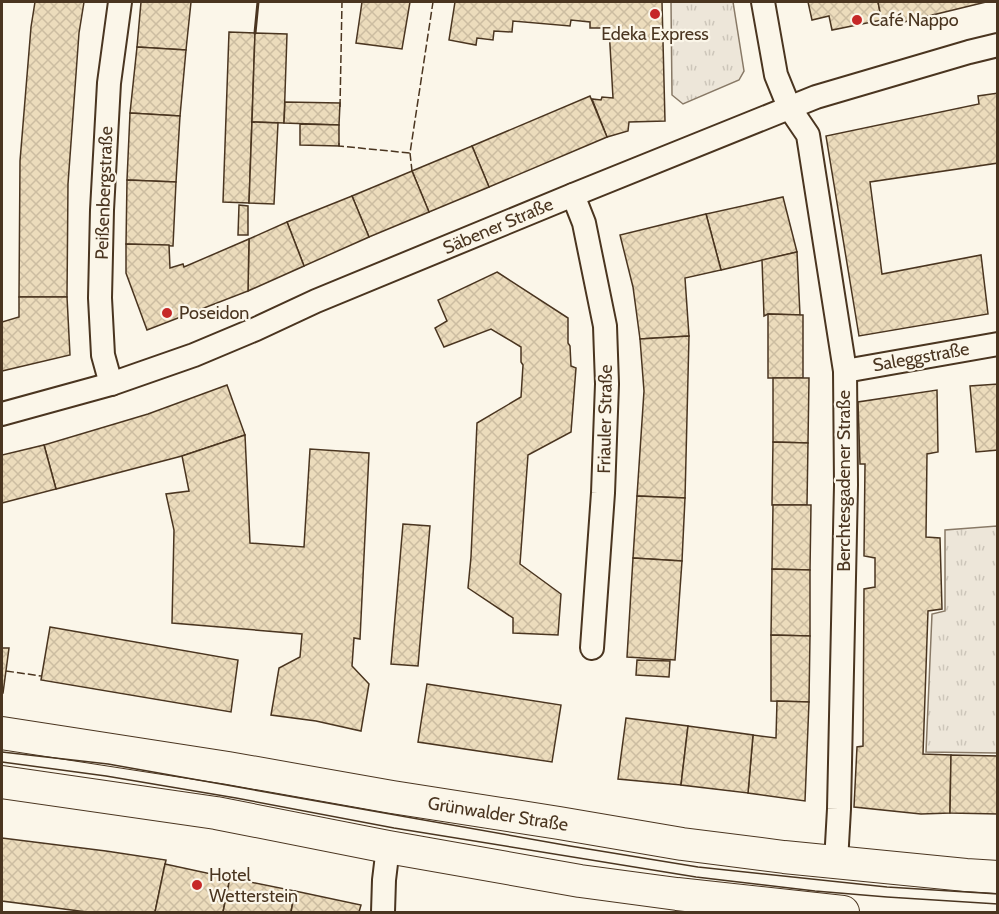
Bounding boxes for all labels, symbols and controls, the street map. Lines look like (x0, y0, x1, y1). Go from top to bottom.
marker: Edeka Express (648, 7, 662, 21)
place label: Café Nappo (869, 9, 959, 31)
marker: Café Nappo (850, 13, 864, 27)
place label: Edeka Express (601, 23, 709, 45)
street label: Peißenbergstraße (91, 126, 117, 260)
street label: Säbener Straße (440, 193, 556, 259)
place label: Poseidon (179, 302, 249, 324)
marker: Poseidon (160, 306, 174, 320)
street label: Saleggstraße (871, 338, 971, 376)
street label: Friauler Straße (593, 364, 617, 474)
street label: Berchtesgadener Straße (833, 390, 855, 572)
street label: Grünwalder Straße (426, 792, 570, 836)
place label: Hotel Wetterstein (209, 864, 298, 907)
marker: Hotel Wetterstein (190, 878, 204, 892)

